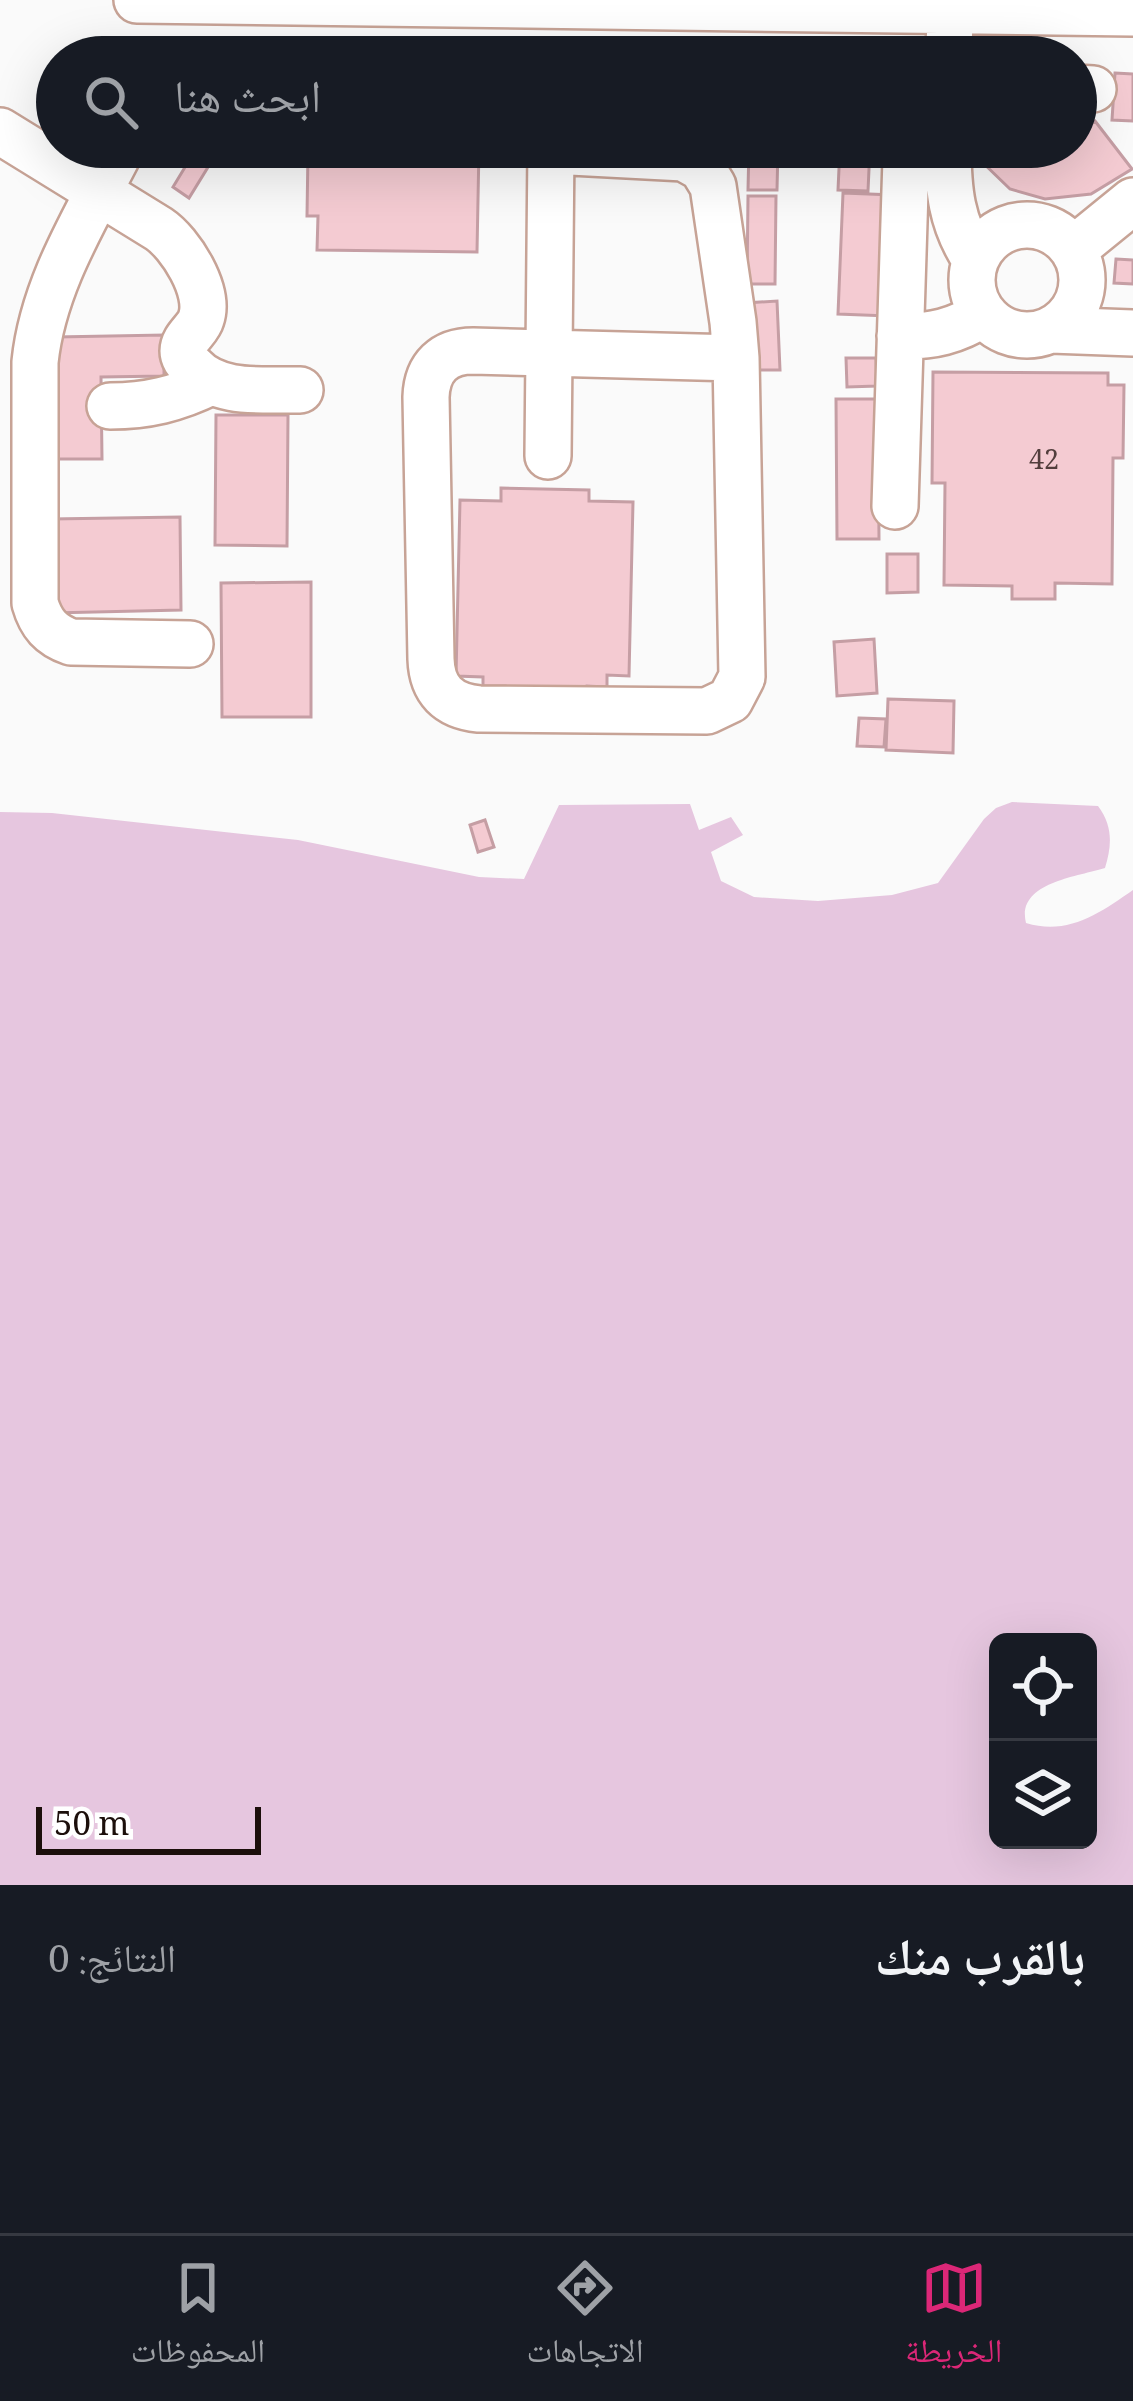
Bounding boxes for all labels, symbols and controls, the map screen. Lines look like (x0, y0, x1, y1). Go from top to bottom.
search box (36, 36, 1097, 168)
text: ابحث هنا (174, 64, 321, 141)
icon: search (78, 69, 144, 135)
house number: 42 (1029, 440, 1059, 486)
map controls (989, 1633, 1097, 1849)
button: locate (989, 1633, 1097, 1741)
button: layers (989, 1741, 1097, 1849)
text: 50 m (54, 1800, 129, 1856)
scale bar (36, 1801, 261, 1854)
text: بالقرب منك (875, 1920, 1085, 2007)
text: النتائج: 0 (48, 1930, 176, 1997)
tab: المحفوظات (131, 2255, 265, 2383)
tab: الاتجاهات (526, 2255, 644, 2383)
tab: الخريطة (905, 2255, 1002, 2383)

